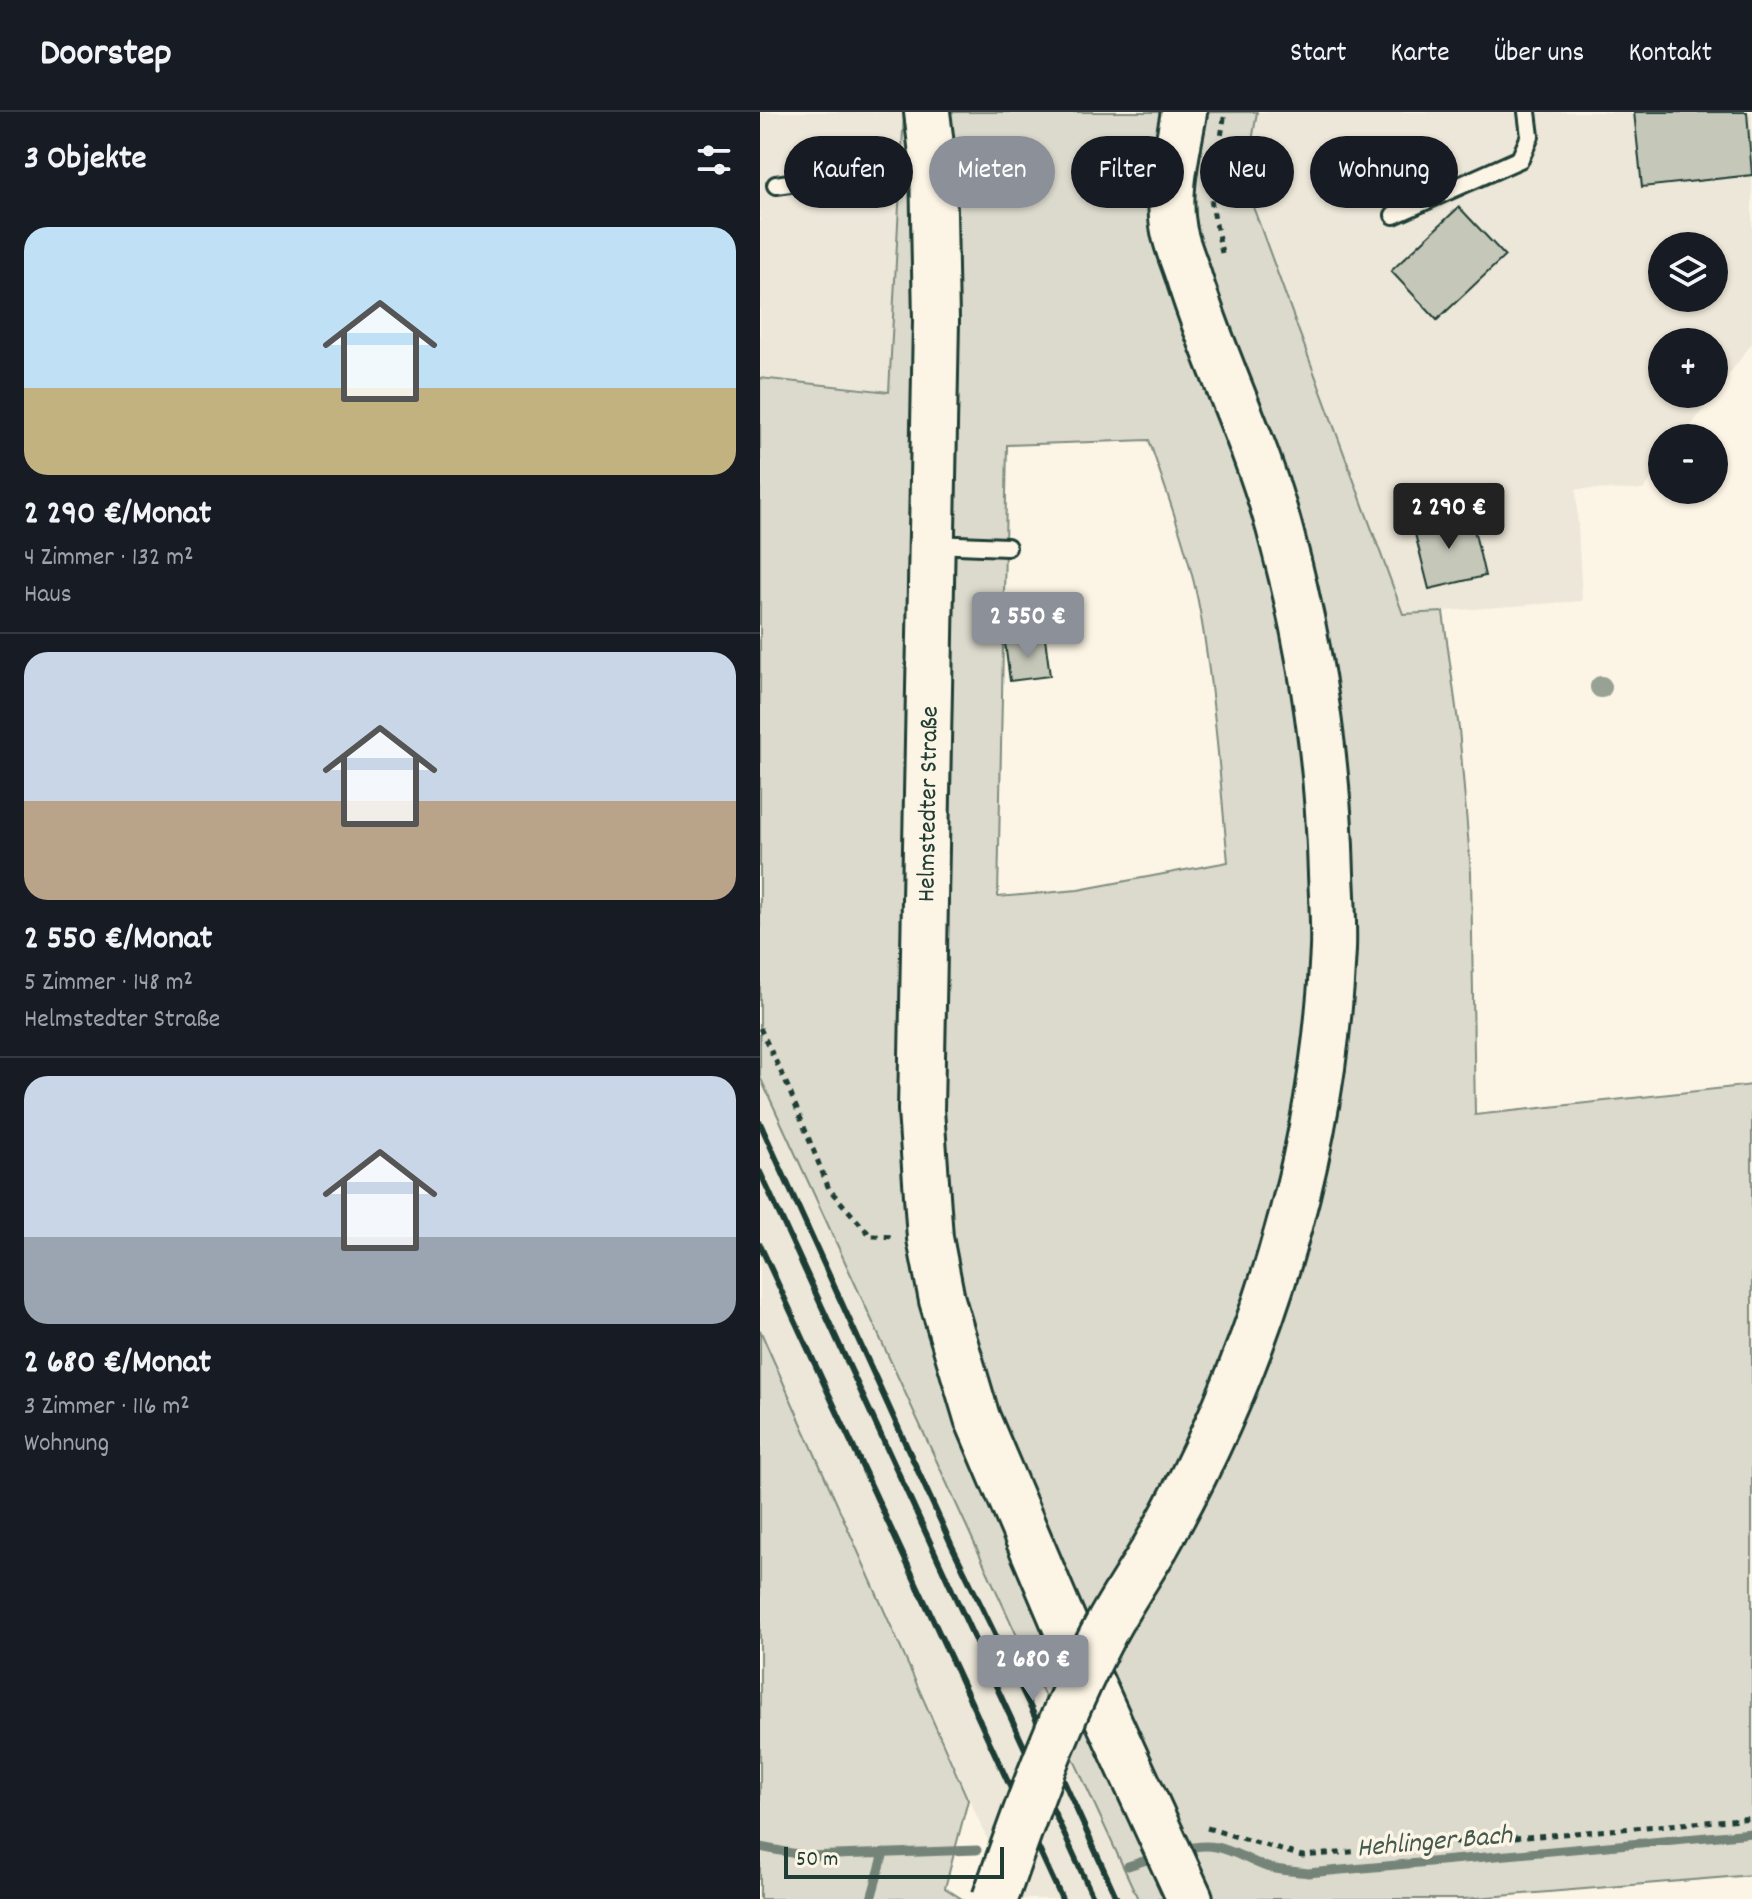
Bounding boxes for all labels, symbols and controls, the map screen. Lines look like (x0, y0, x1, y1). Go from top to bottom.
text: Doorstep (40, 28, 172, 83)
text: Start (1290, 35, 1347, 75)
text: Karte (1391, 35, 1450, 75)
text: Über uns (1494, 35, 1584, 75)
text: Kontakt (1628, 35, 1712, 75)
text: 3 Objekte (24, 136, 146, 185)
chip: Kaufen (784, 136, 913, 208)
chip: Mieten (929, 136, 1055, 208)
chip: Filter (1071, 136, 1184, 208)
chip: Neu (1200, 136, 1294, 208)
chip: Wohnung (1310, 136, 1458, 208)
icon: filters (692, 138, 736, 182)
map controls (1648, 232, 1728, 504)
button: layers (1648, 232, 1728, 312)
icon: home (308, 279, 452, 423)
button: + (1648, 328, 1728, 408)
button: − (1648, 424, 1728, 504)
pin: 2 290 € (1375, 483, 1523, 551)
text: 2 290 € (1411, 490, 1487, 527)
text: 2 290 €/Monat (24, 491, 211, 540)
text: 4 Zimmer · 132 m² (24, 540, 194, 577)
text: Haus (24, 577, 72, 614)
pin: 2 550 € (954, 592, 1102, 660)
text: 2 550 € (990, 599, 1066, 636)
icon: home (308, 704, 452, 848)
street label: Helmstedter Straße (909, 706, 950, 903)
text: 2 550 €/Monat (24, 916, 212, 965)
text: 5 Zimmer · 148 m² (24, 965, 193, 1002)
text: Helmstedter Straße (24, 1002, 220, 1039)
icon: home (308, 1128, 452, 1272)
text: 2 680 €/Monat (24, 1340, 211, 1389)
text: 3 Zimmer · 116 m² (24, 1389, 190, 1426)
text: Wohnung (24, 1426, 109, 1463)
pin: 2 680 € (959, 1635, 1107, 1703)
text: 2 680 € (995, 1642, 1071, 1679)
water label: Hehlinger Bach (1355, 1817, 1515, 1871)
scale bar (784, 1843, 1004, 1879)
text: 50 m (796, 1845, 838, 1876)

